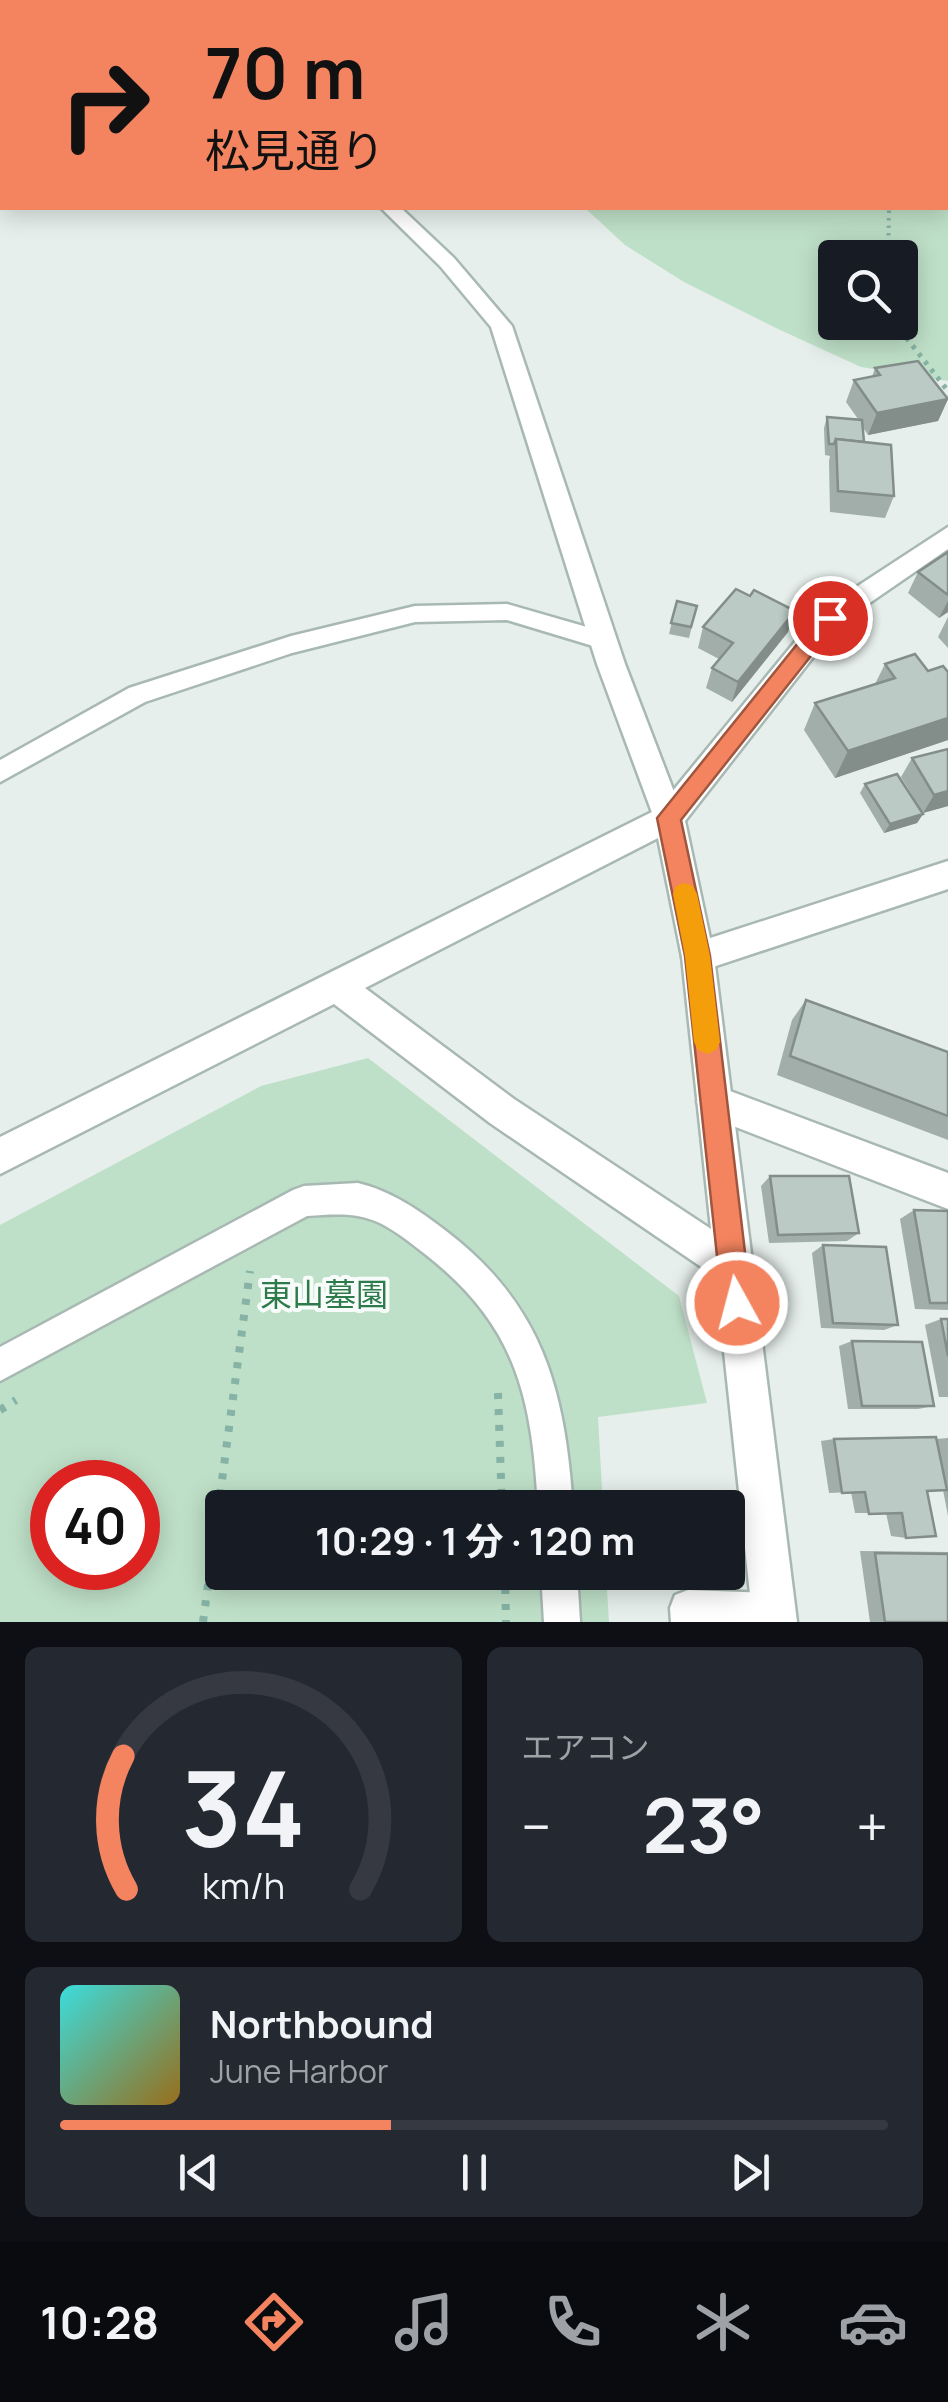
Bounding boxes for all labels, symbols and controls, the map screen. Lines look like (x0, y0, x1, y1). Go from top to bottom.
text: 70 m (205, 24, 365, 120)
icon: right (40, 40, 170, 170)
text: 松見通り (205, 119, 385, 181)
map controls (818, 240, 918, 340)
button: search (818, 240, 918, 340)
pin (788, 576, 873, 661)
icon: arrive (803, 591, 858, 646)
position arrow (685, 1251, 789, 1355)
park label: 東山墓園 (260, 1272, 388, 1316)
speed limit sign: 40 (30, 1460, 160, 1590)
text: 10:29 · 1 分 · 120 m (315, 1514, 635, 1566)
text: エアコン (522, 1725, 650, 1769)
text: 34 (181, 1736, 305, 1878)
text: 23° (643, 1773, 765, 1876)
text: − (522, 1788, 551, 1864)
text: + (856, 1788, 888, 1864)
text: km/h (202, 1861, 285, 1910)
text: Northbound (210, 1997, 434, 2049)
text: June Harbor (210, 2049, 388, 2093)
icon: previous (171, 2145, 226, 2200)
icon: pause (447, 2145, 502, 2200)
icon: next (723, 2145, 778, 2200)
icon: directions (239, 2287, 309, 2357)
icon: music (389, 2287, 459, 2357)
icon: phone (538, 2287, 608, 2357)
icon: climate (688, 2287, 758, 2357)
icon: car (838, 2287, 908, 2357)
text: 10:28 (40, 2291, 159, 2353)

